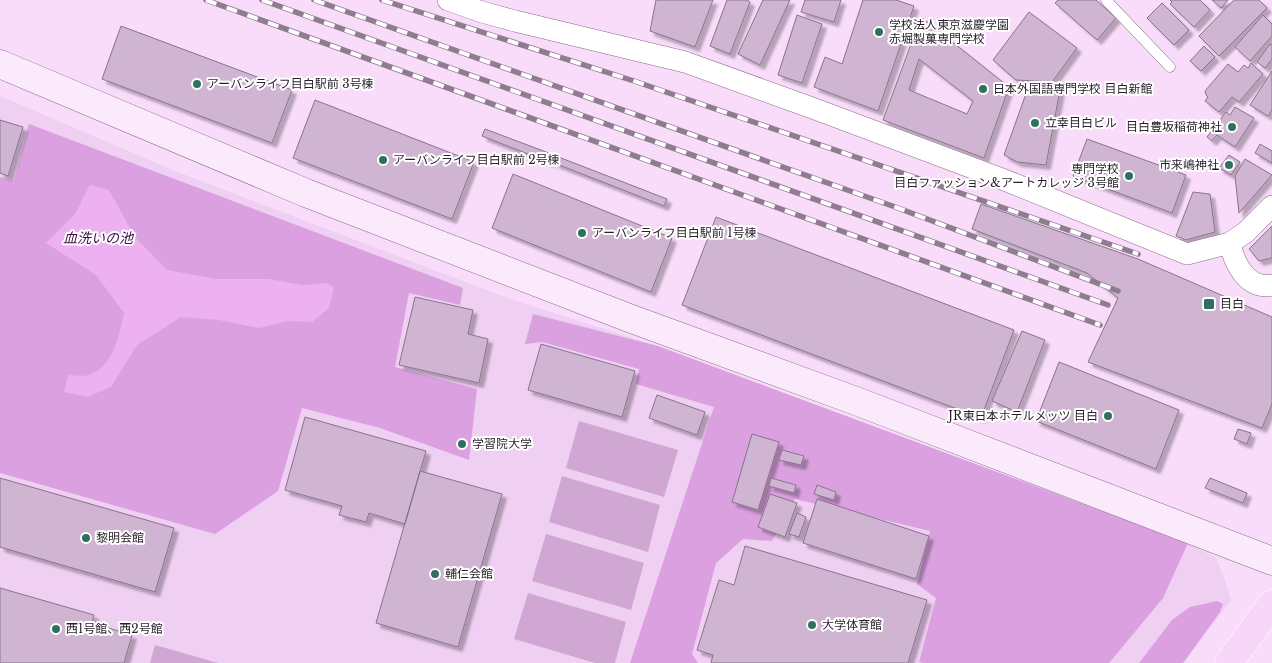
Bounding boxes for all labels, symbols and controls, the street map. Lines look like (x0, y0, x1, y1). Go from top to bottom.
place label: 学校法人東京滋慶学園 赤堀製菓専門学校 (889, 17, 1009, 46)
marker: 学校法人東京滋慶学園 赤堀製菓専門学校 (873, 26, 885, 38)
place label: アーバンライフ目白駅前 3号棟 (207, 76, 374, 91)
marker: アーバンライフ目白駅前 3号棟 (191, 78, 203, 90)
place label: 日本外国語専門学校 目白新館 (993, 81, 1152, 96)
marker: 日本外国語専門学校 目白新館 (977, 83, 989, 95)
place label: 立幸目白ビル (1045, 115, 1117, 130)
marker: 立幸目白ビル (1029, 117, 1041, 129)
place label: 目白豊坂稲荷神社 (1126, 119, 1222, 134)
marker: 目白豊坂稲荷神社 (1226, 121, 1238, 133)
place label: アーバンライフ目白駅前 2号棟 (393, 152, 560, 167)
marker: アーバンライフ目白駅前 2号棟 (377, 154, 389, 166)
place label: 市来嶋神社 (1159, 157, 1219, 172)
marker: 市来嶋神社 (1223, 159, 1235, 171)
place label: 専門学校 目白ファッション&アートカレッジ 3号館 (894, 161, 1119, 190)
marker: 専門学校 目白ファッション&アートカレッジ 3号館 (1123, 170, 1135, 182)
place label: アーバンライフ目白駅前 1号棟 (592, 225, 757, 240)
marker: アーバンライフ目白駅前 1号棟 (576, 227, 588, 239)
water label: 血洗いの池 (63, 229, 135, 247)
place label: 目白 (1220, 296, 1244, 311)
marker: 目白 (1202, 297, 1216, 311)
place label: JR東日本ホテルメッツ 目白 (946, 408, 1098, 423)
marker: JR東日本ホテルメッツ 目白 (1102, 410, 1114, 422)
place label: 学習院大学 (472, 436, 532, 451)
marker: 学習院大学 (456, 438, 468, 450)
place label: 黎明会館 (96, 530, 144, 545)
marker: 黎明会館 (80, 532, 92, 544)
place label: 輔仁会館 (445, 566, 493, 581)
marker: 輔仁会館 (429, 568, 441, 580)
place label: 大学体育館 (822, 617, 882, 632)
marker: 大学体育館 (806, 619, 818, 631)
place label: 西1号館、西2号館 (66, 621, 163, 636)
marker: 西1号館、西2号館 (50, 623, 62, 635)

